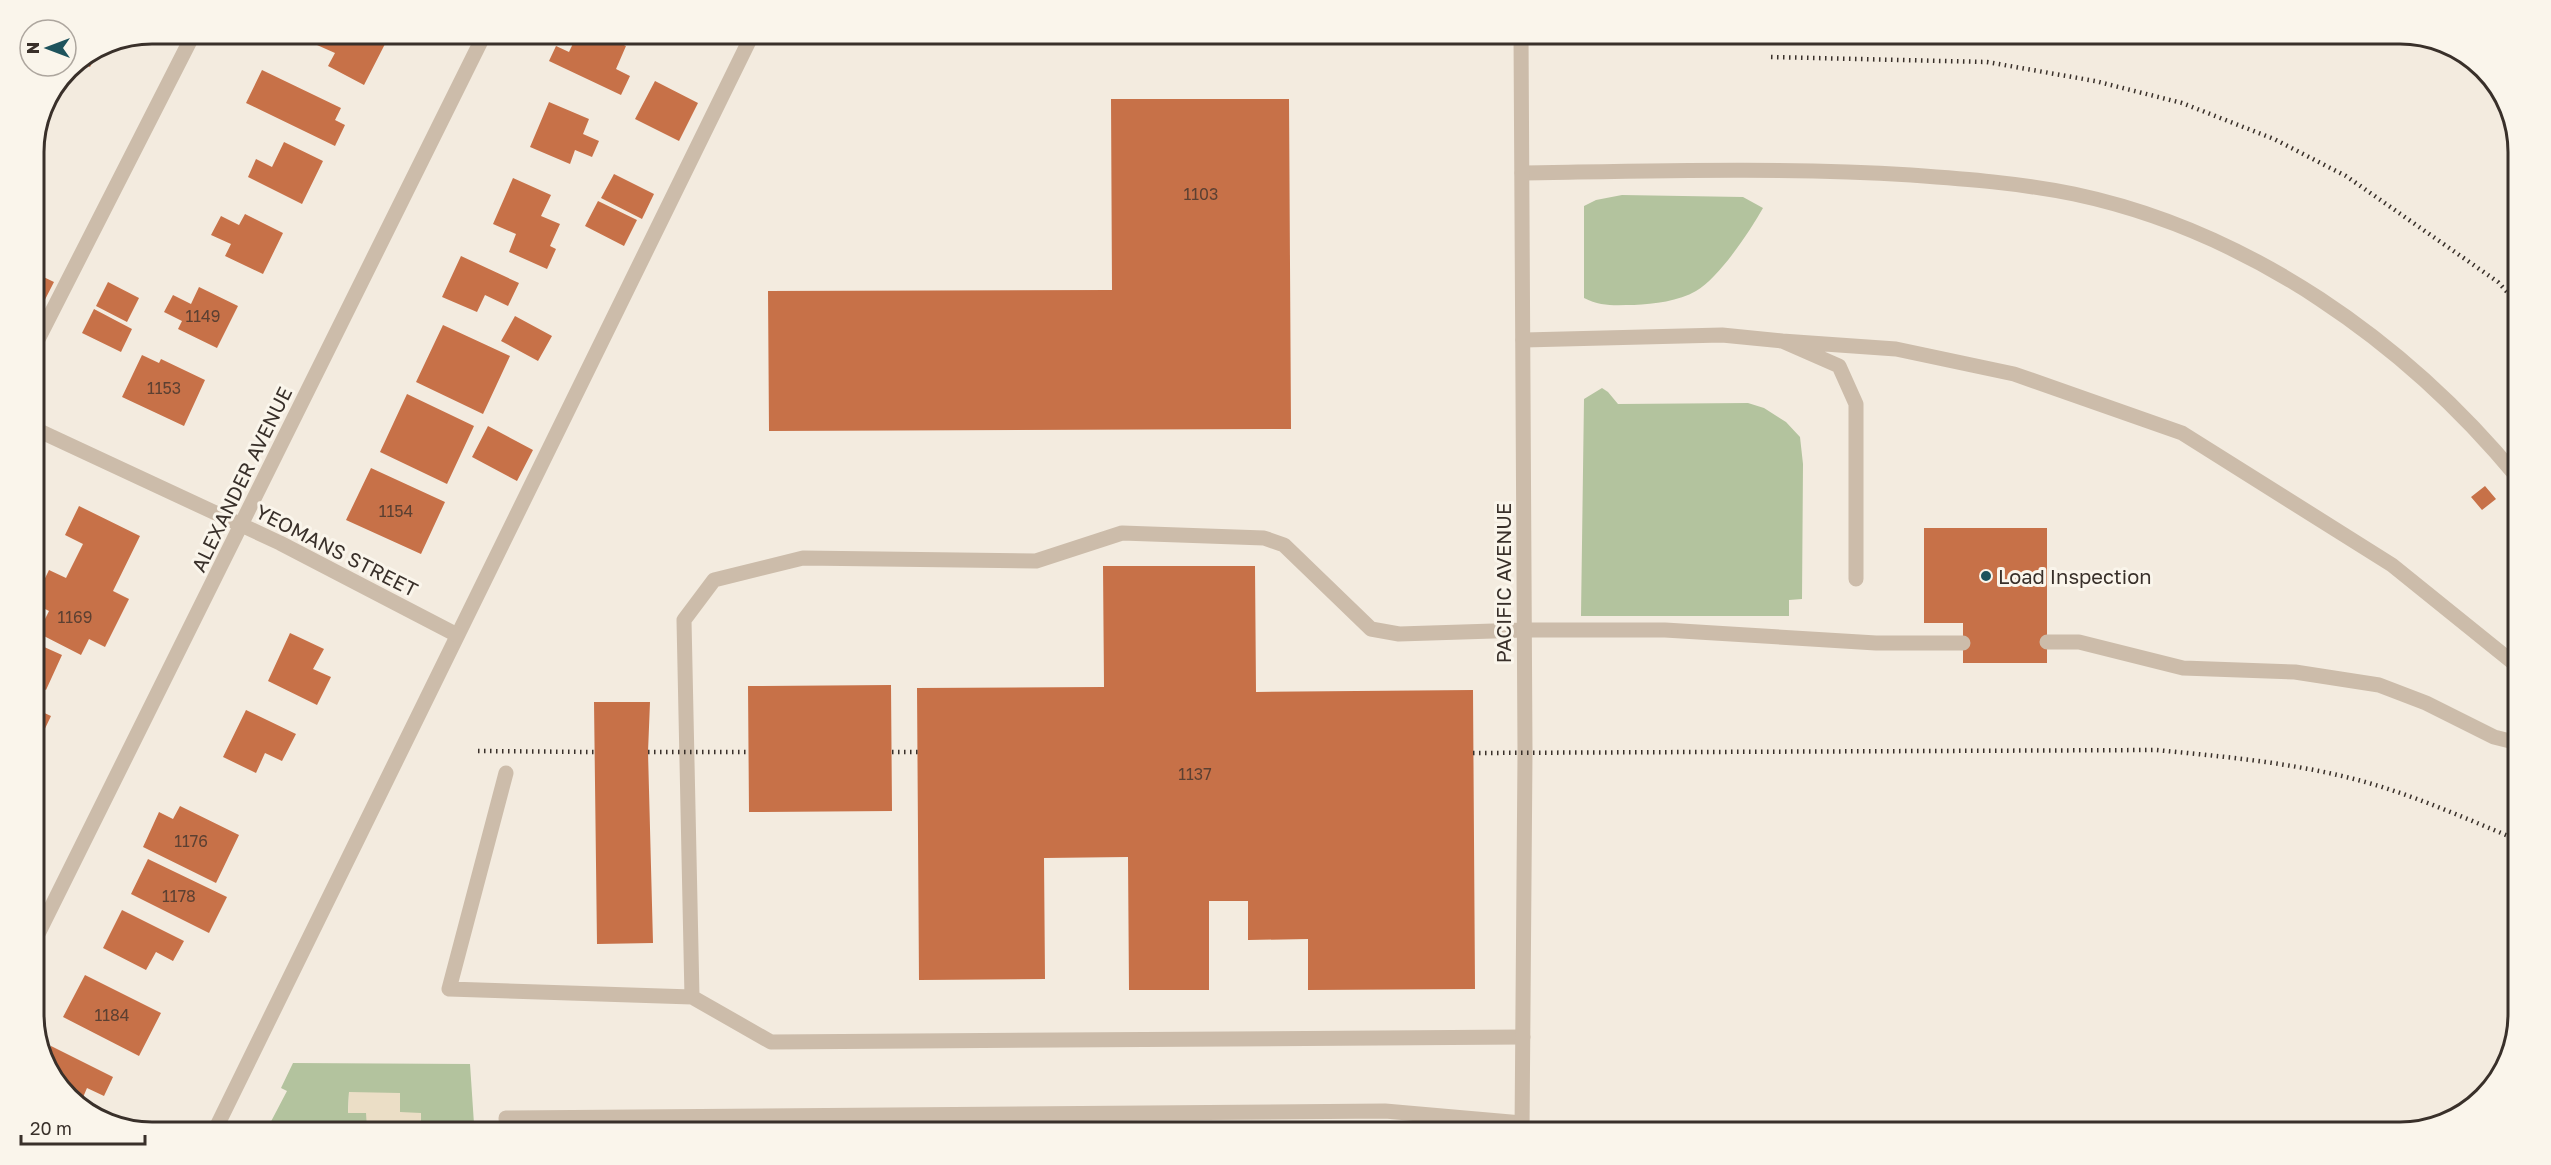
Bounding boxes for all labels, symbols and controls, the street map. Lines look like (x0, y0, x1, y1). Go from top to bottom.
north arrow (18, 18, 78, 78)
text: N (23, 42, 43, 54)
house number: 1103 (1184, 184, 1218, 204)
house number: 1149 (186, 306, 220, 326)
house number: 1153 (147, 378, 181, 398)
street label: ALEXANDER AVENUE (186, 382, 296, 576)
street label: YEOMANS STREET (252, 499, 422, 601)
house number: 1154 (379, 501, 413, 521)
street label: PACIFIC AVENUE (1491, 503, 1515, 663)
place label: Load Inspection (1998, 564, 2151, 588)
marker: Load Inspection (1979, 569, 1993, 583)
house number: 1169 (58, 607, 92, 627)
house number: 1137 (1178, 764, 1212, 784)
house number: 1176 (174, 831, 208, 851)
house number: 1178 (162, 886, 196, 906)
house number: 1184 (94, 1005, 130, 1025)
scale bar (21, 1108, 146, 1146)
text: 20 m (30, 1117, 72, 1139)

